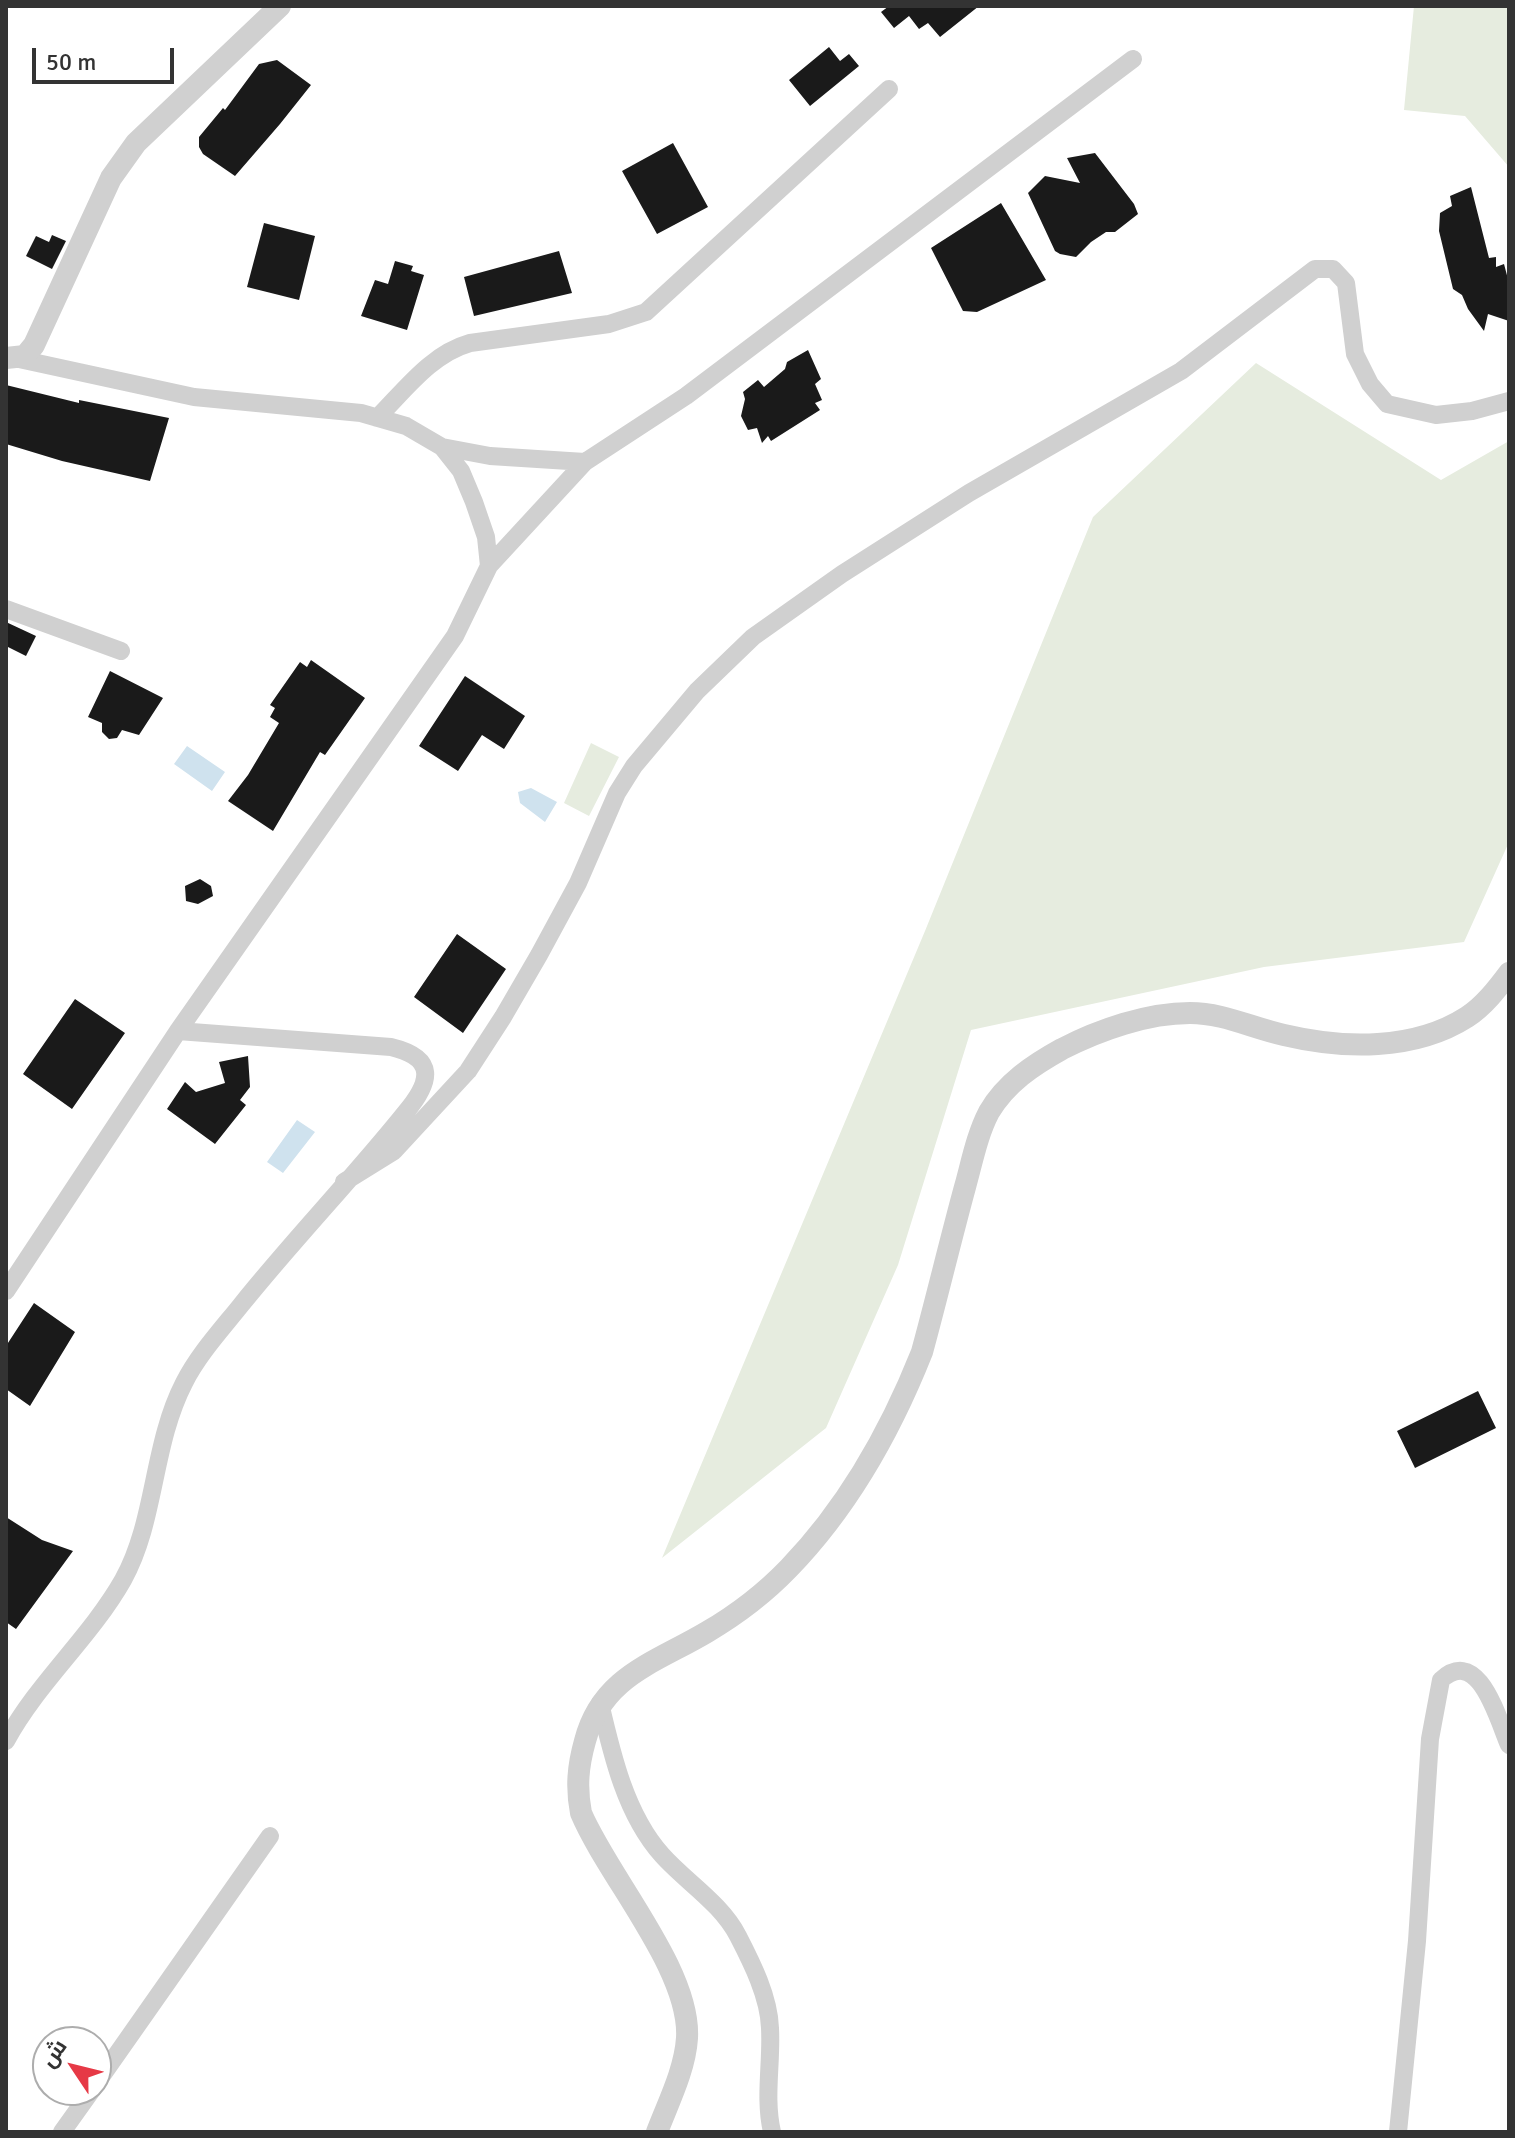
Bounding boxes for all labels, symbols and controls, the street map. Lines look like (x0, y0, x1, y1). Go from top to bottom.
scale bar (36, 32, 178, 82)
text: 50 m (46, 47, 96, 77)
north arrow (32, 2026, 112, 2106)
text: ش (34, 2034, 73, 2072)

